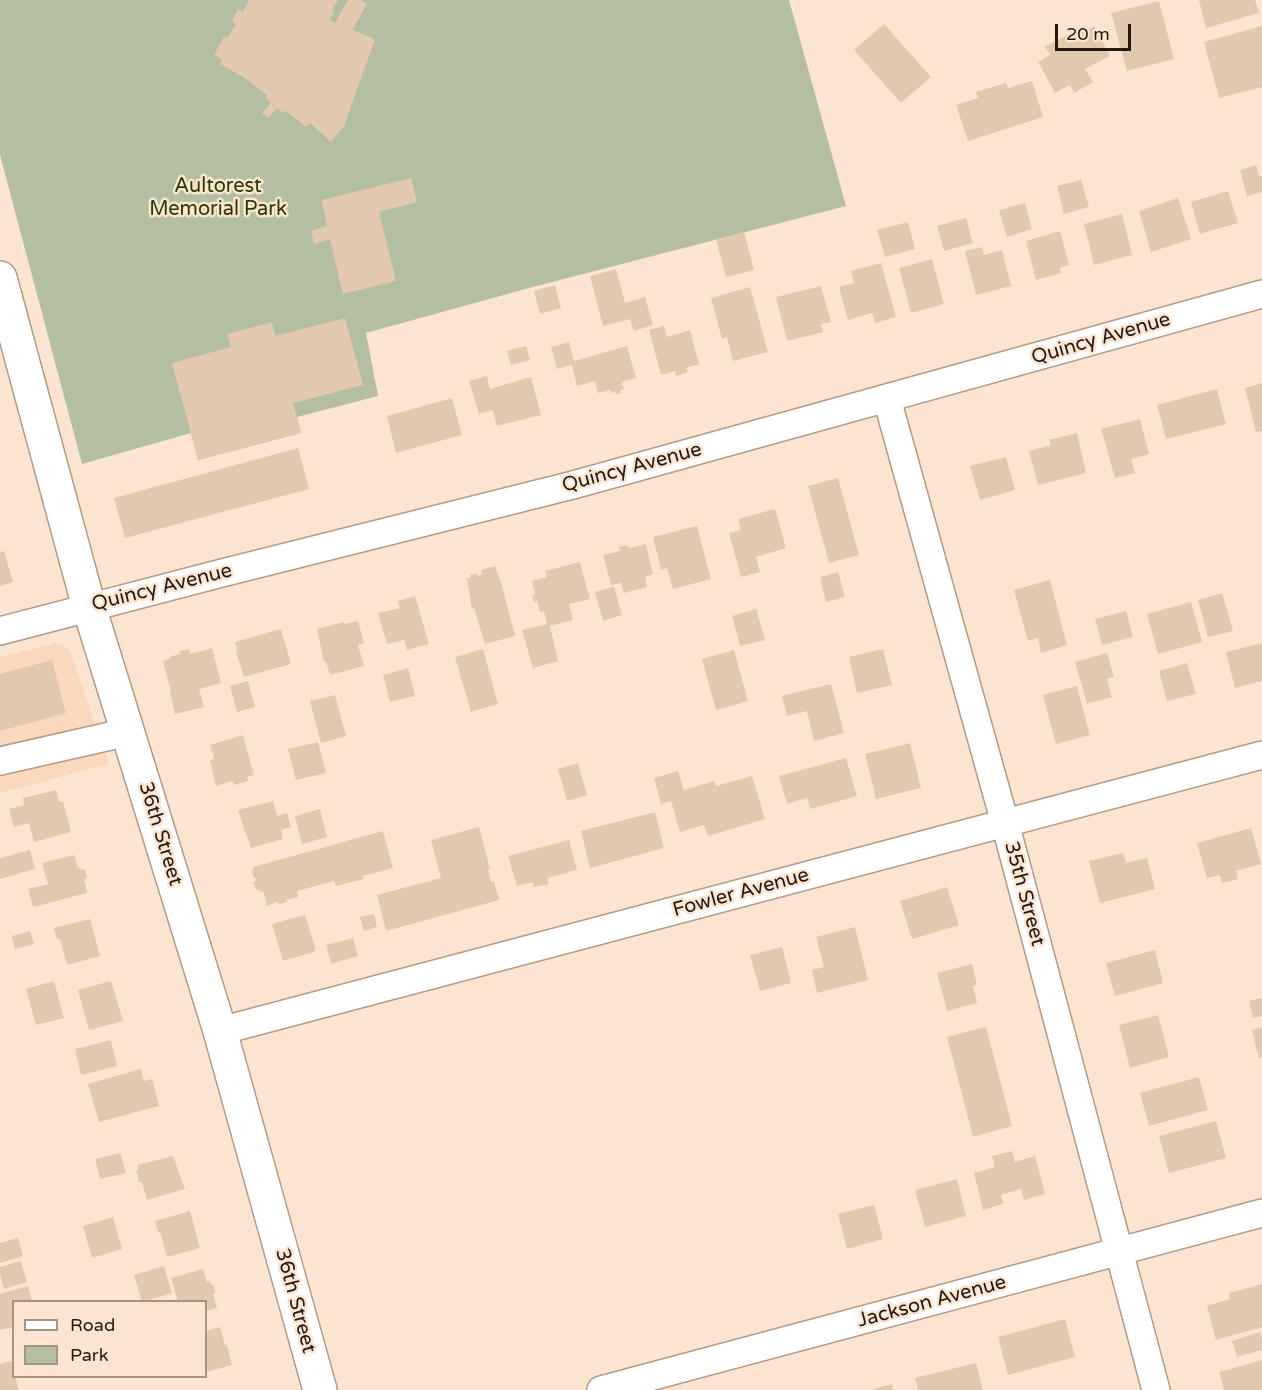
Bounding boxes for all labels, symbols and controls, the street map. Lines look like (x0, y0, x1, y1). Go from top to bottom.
scale bar (1058, 12, 1134, 50)
text: 20 m (1066, 23, 1110, 45)
park label: Aultorest Memorial Park (149, 175, 287, 222)
street label: Quincy Avenue (1029, 308, 1173, 370)
street label: Quincy Avenue (560, 438, 704, 498)
street label: Quincy Avenue (89, 559, 235, 617)
street label: 36th Street (133, 779, 187, 889)
street label: 35th Street (999, 839, 1049, 949)
street label: Fowler Avenue (670, 863, 812, 923)
street label: 36th Street (270, 1246, 320, 1356)
street label: Jackson Avenue (855, 1271, 1009, 1333)
legend (12, 1300, 207, 1378)
text: Road (70, 1314, 115, 1336)
text: Park (70, 1344, 108, 1366)

